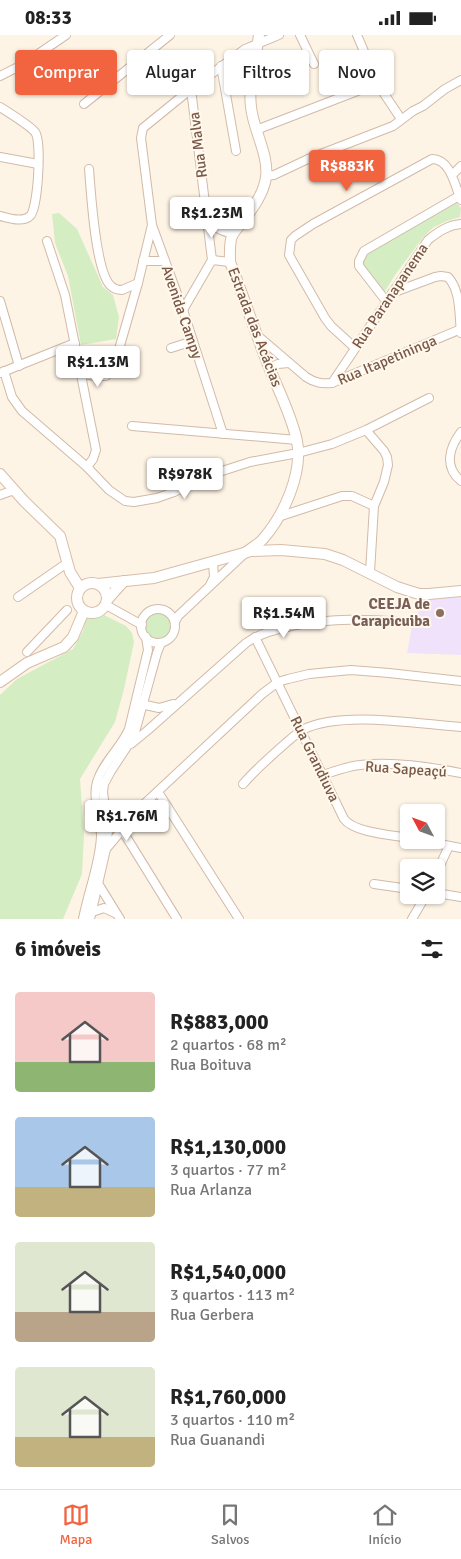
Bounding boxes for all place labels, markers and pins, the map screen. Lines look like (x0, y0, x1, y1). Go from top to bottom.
pin: R$883K (306, 149, 388, 192)
pin: R$1.23M (166, 197, 258, 239)
pin: R$1.13M (52, 345, 144, 388)
pin: R$978K (144, 457, 226, 500)
place label: CEEJA de Carapicuiba (352, 595, 430, 630)
pin: R$1.54M (238, 597, 330, 639)
marker: CEEJA de Carapicuiba (434, 607, 446, 619)
pin: R$1.76M (81, 799, 173, 842)

